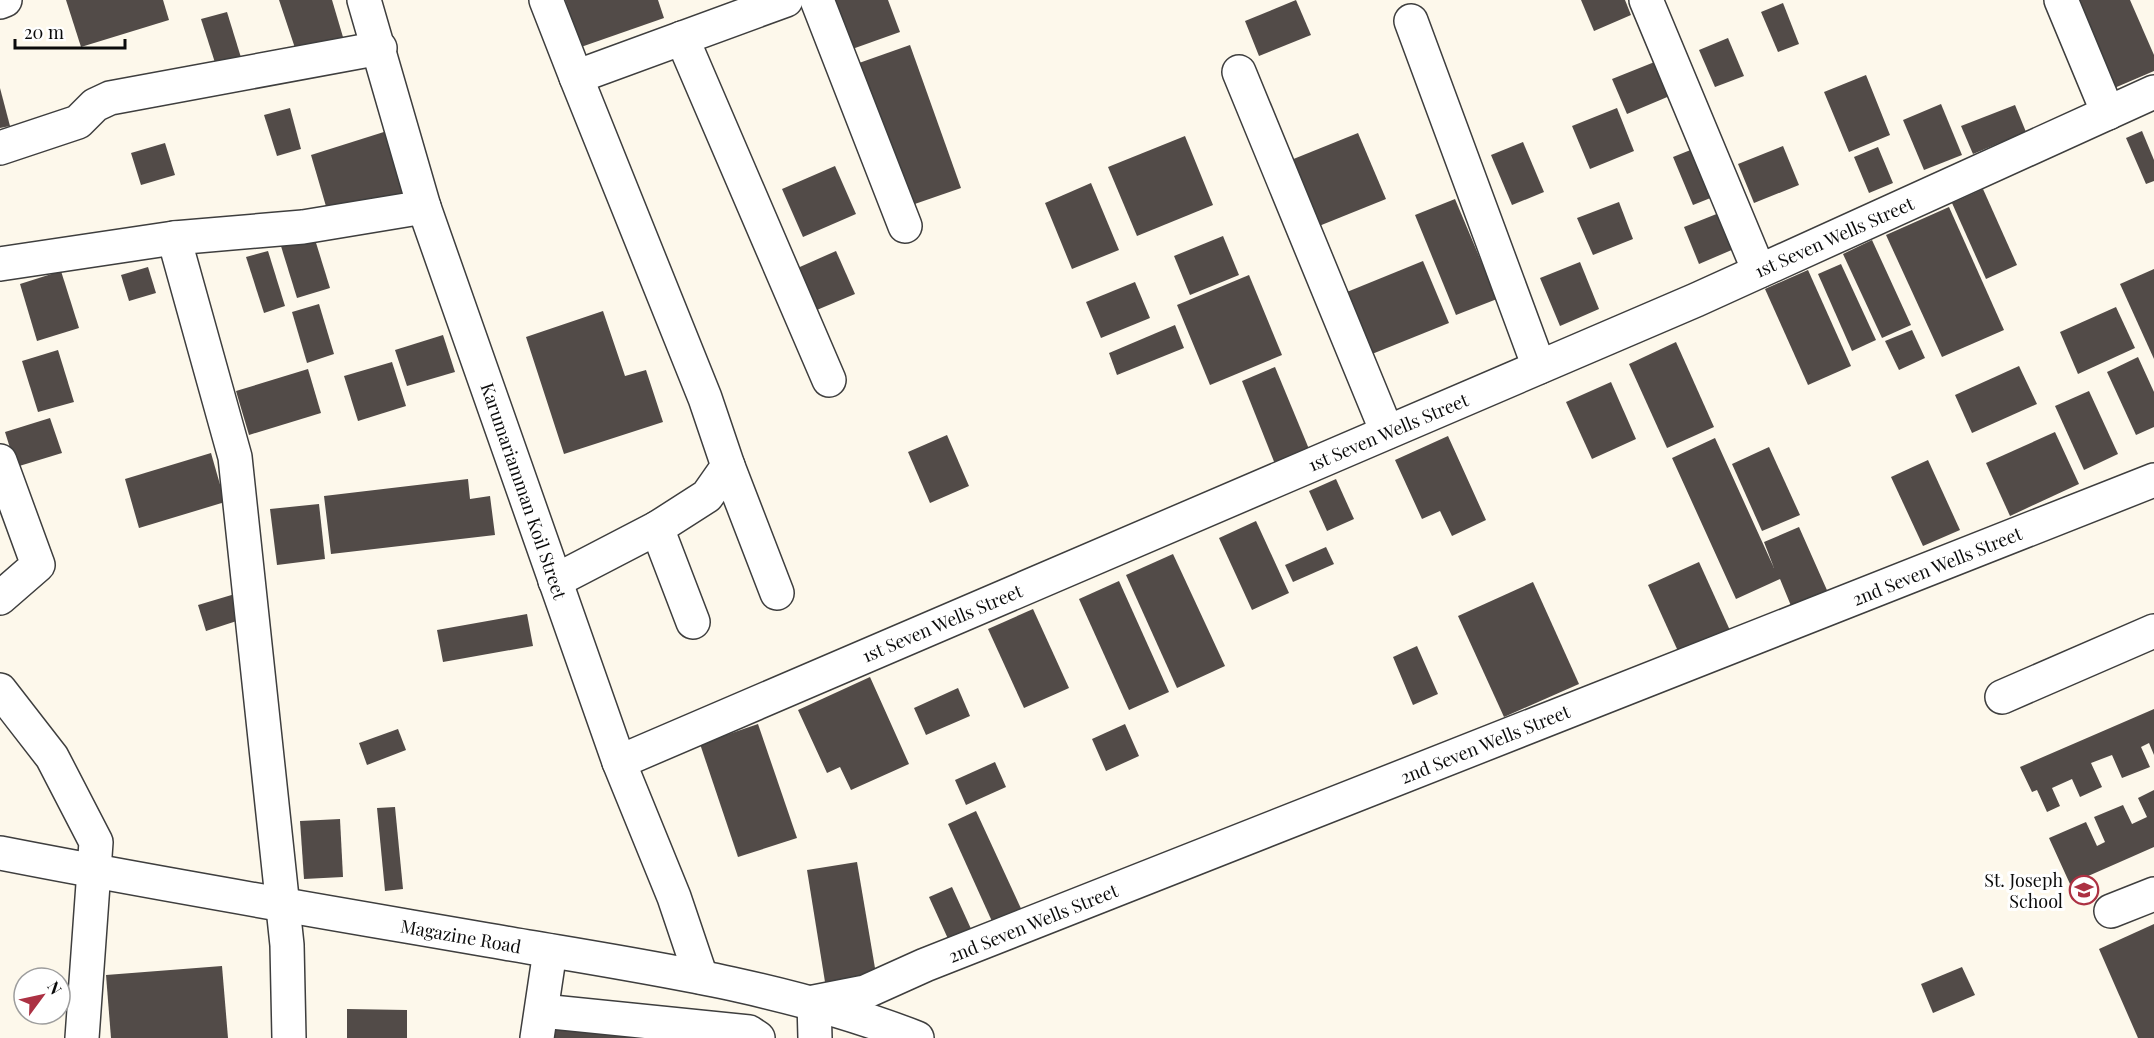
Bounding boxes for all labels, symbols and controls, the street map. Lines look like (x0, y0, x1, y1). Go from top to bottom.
scale bar (15, 12, 124, 50)
text: 20 m (24, 20, 64, 44)
street label: 1st Seven Wells Street (1751, 191, 1918, 283)
street label: Karumariamman Koil Street (476, 380, 573, 603)
street label: 1st Seven Wells Street (1304, 387, 1472, 477)
street label: 2nd Seven Wells Street (1849, 521, 2026, 611)
street label: 1st Seven Wells Street (858, 578, 1026, 668)
street label: 2nd Seven Wells Street (1397, 699, 1574, 789)
place label: St. Joseph School (1984, 868, 2063, 913)
school or university icon: St. Joseph School (2068, 874, 2100, 906)
street label: 2nd Seven Wells Street (945, 878, 1122, 968)
street label: Magazine Road (399, 914, 524, 959)
north arrow (12, 966, 72, 1026)
text: N (43, 977, 67, 998)

